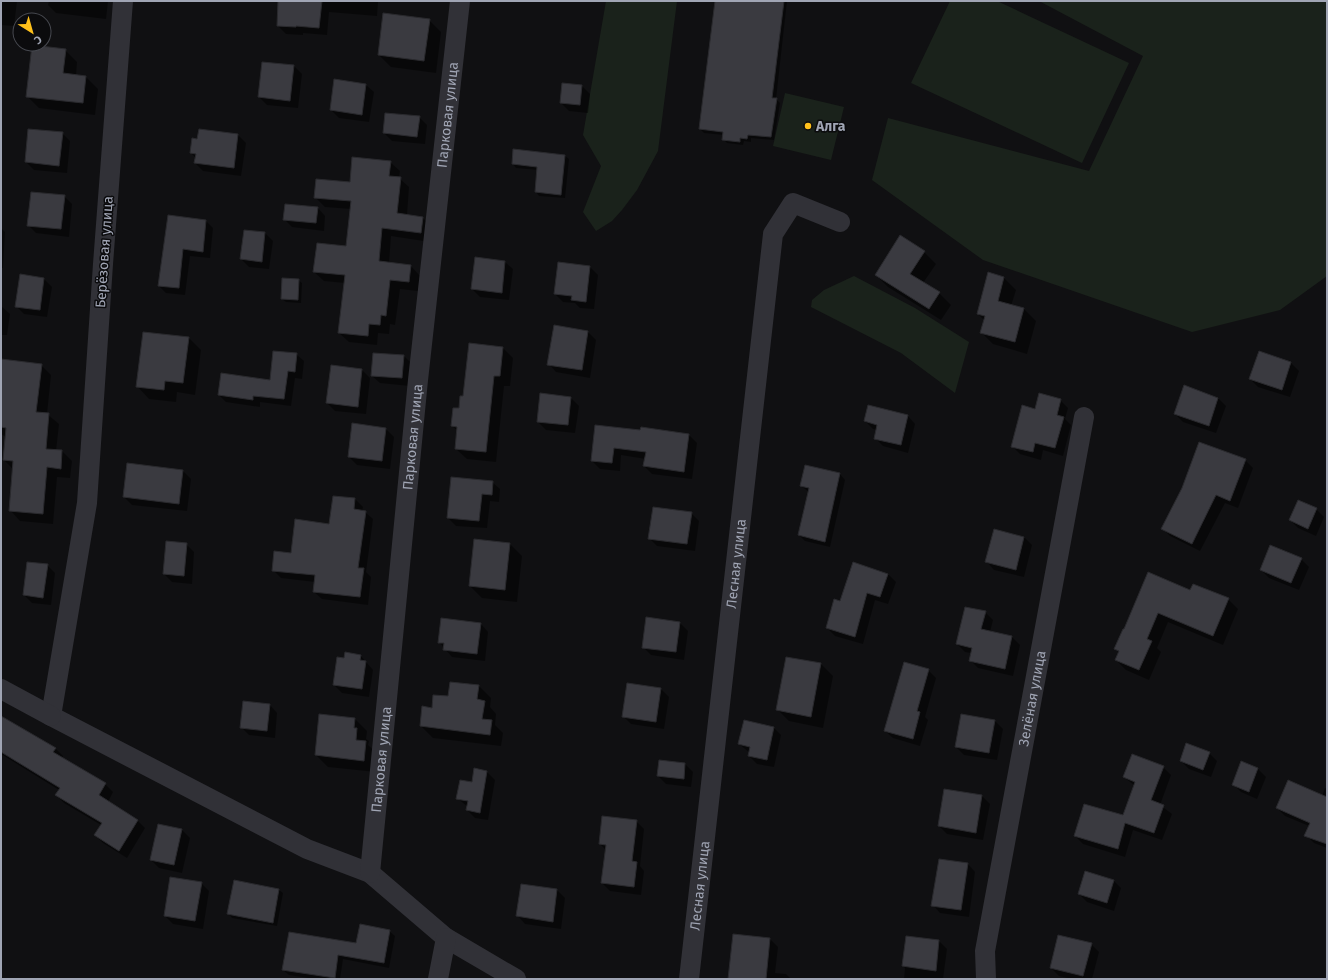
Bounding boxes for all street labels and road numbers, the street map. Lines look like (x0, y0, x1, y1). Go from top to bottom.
street label: Парковая улица (434, 61, 462, 169)
street label: Берёзовая улица (92, 195, 117, 309)
street label: Парковая улица (399, 383, 427, 491)
street label: Лесная улица (723, 518, 750, 609)
street label: Зелёная улица (1015, 649, 1050, 748)
street label: Парковая улица (368, 706, 395, 813)
street label: Лесная улица (687, 840, 714, 931)

